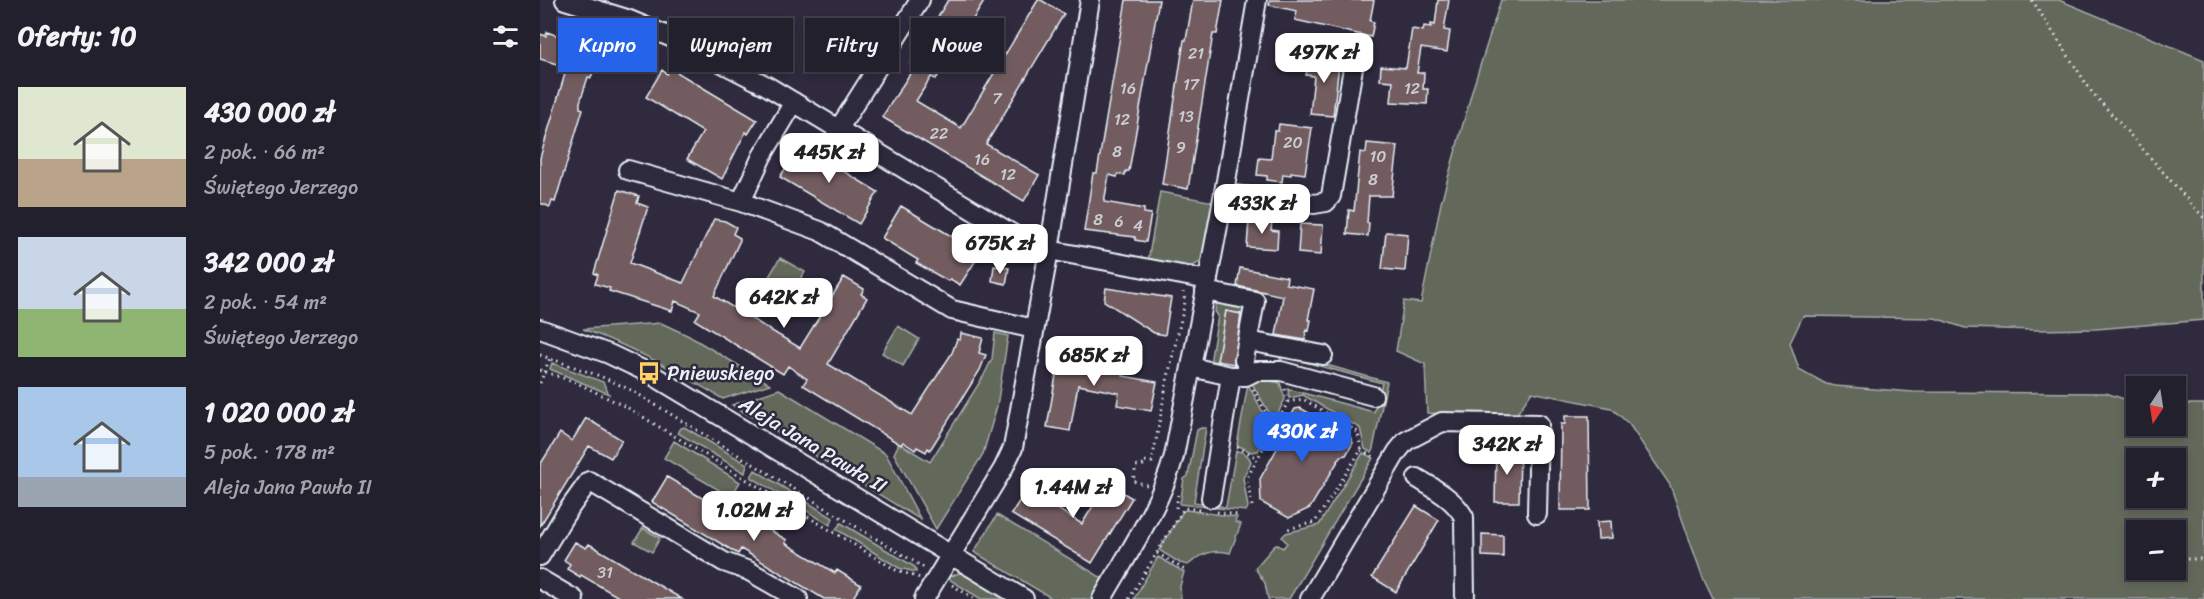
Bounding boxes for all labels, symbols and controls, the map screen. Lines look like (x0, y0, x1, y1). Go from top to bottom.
text: Oferty: 10 (18, 13, 137, 59)
chip: Kupno (558, 18, 657, 72)
chip: Wynajem (669, 18, 793, 72)
chip: Filtry (805, 18, 899, 72)
chip: Nowe (911, 18, 1004, 72)
icon: filters (489, 20, 522, 53)
pin: 497K zł (1269, 33, 1379, 84)
text: 497K zł (1289, 35, 1359, 70)
house number: 21 (1188, 39, 1204, 68)
house number: 17 (1183, 70, 1200, 99)
house number: 16 (1120, 74, 1136, 103)
house number: 12 (1404, 74, 1420, 103)
house number: 7 (992, 84, 1002, 113)
text: 430 000 zł (204, 89, 335, 135)
house number: 13 (1178, 102, 1194, 131)
house number: 12 (1114, 105, 1130, 134)
icon: home (66, 111, 138, 183)
house number: 22 (930, 119, 948, 148)
house number: 20 (1283, 128, 1303, 157)
pin: 445K zł (774, 133, 884, 184)
house number: 9 (1176, 133, 1186, 162)
text: 2 pok. · 66 m² (204, 135, 325, 170)
text: 445K zł (794, 135, 864, 170)
house number: 8 (1112, 137, 1122, 166)
house number: 10 (1370, 142, 1386, 171)
house number: 16 (974, 145, 990, 174)
house number: 12 (1000, 160, 1016, 189)
house number: 8 (1368, 165, 1378, 194)
text: Świętego Jerzego (204, 170, 358, 205)
pin: 433K zł (1207, 184, 1317, 235)
text: 433K zł (1228, 186, 1296, 221)
house number: 8 (1093, 205, 1103, 234)
house number: 6 (1114, 207, 1124, 236)
house number: 4 (1133, 211, 1143, 240)
pin: 675K zł (945, 224, 1055, 275)
text: 675K zł (966, 226, 1034, 261)
text: 342 000 zł (204, 239, 333, 285)
icon: home (66, 261, 138, 333)
pin: 642K zł (729, 278, 839, 329)
text: 642K zł (750, 280, 818, 315)
text: 2 pok. · 54 m² (204, 285, 327, 320)
text: Świętego Jerzego (204, 320, 358, 355)
pin: 685K zł (1039, 336, 1149, 387)
text: 685K zł (1059, 338, 1129, 373)
place label: Pniewskiego (667, 356, 774, 391)
bus stop icon: Pniewskiego (636, 360, 662, 386)
north arrow (2126, 376, 2186, 436)
map controls (2126, 376, 2186, 580)
street label: Aleja Jana Pawła II (731, 386, 894, 503)
text: 1 020 000 zł (204, 389, 353, 435)
icon: home (66, 411, 138, 483)
pin: 430K zł (1247, 412, 1357, 463)
text: 430K zł (1267, 414, 1337, 449)
pin: 342K zł (1452, 425, 1562, 476)
text: 342K zł (1473, 427, 1541, 462)
text: 5 pok. · 178 m² (204, 435, 335, 470)
button: + (2126, 448, 2186, 508)
pin: 1.44M zł (1011, 468, 1135, 519)
text: Aleja Jana Pawła II (204, 470, 372, 505)
text: 1.44M zł (1034, 470, 1112, 505)
pin: 1.02M zł (692, 491, 816, 542)
text: 1.02M zł (716, 493, 792, 528)
button: − (2126, 520, 2186, 580)
house number: 31 (597, 558, 613, 587)

